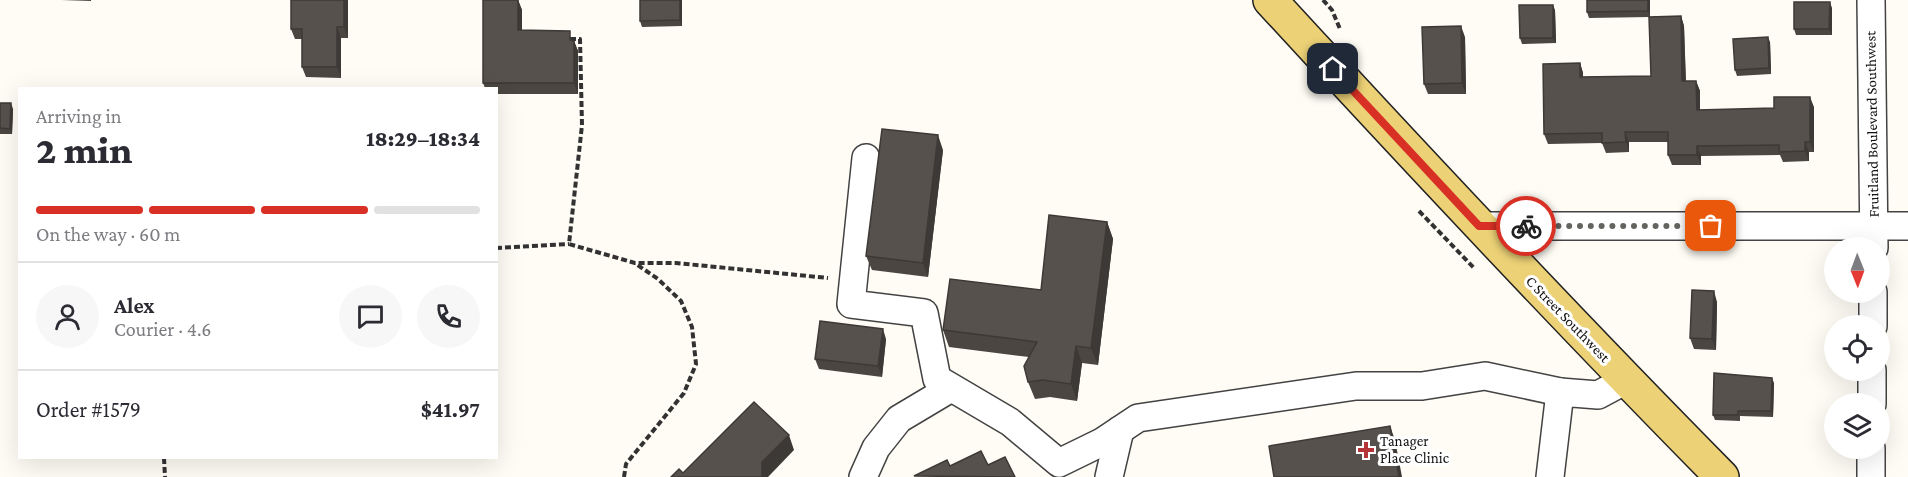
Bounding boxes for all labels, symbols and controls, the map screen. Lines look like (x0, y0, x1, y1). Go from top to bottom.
street label: Fruitland Boulevard Southwest (1862, 30, 1882, 217)
pin (1307, 43, 1358, 94)
icon: home (1316, 52, 1349, 85)
text: Arriving in (36, 105, 121, 127)
text: 18:29–18:34 (366, 126, 480, 151)
text: 2 min (36, 128, 132, 171)
courier (1496, 196, 1556, 256)
pin (1685, 200, 1736, 251)
icon: bag (1694, 209, 1727, 242)
icon: bike (1510, 210, 1543, 243)
text: On the way · 60 m (36, 223, 180, 245)
north arrow (1824, 237, 1890, 303)
map controls (1824, 237, 1890, 459)
street label: C Street Southwest (1523, 273, 1614, 366)
button: person (36, 285, 99, 348)
button: chat (339, 285, 402, 348)
button: phone (417, 285, 480, 348)
text: Alex (114, 293, 155, 318)
button: locate (1824, 315, 1890, 381)
text: Courier · 4.6 (114, 318, 212, 340)
button: layers (1824, 393, 1890, 459)
text: Order #1579 (36, 397, 141, 422)
text: $41.97 (421, 397, 480, 422)
place label: Tanager Place Clinic (1380, 433, 1450, 466)
marker: Tanager Place Clinic (1357, 441, 1375, 459)

